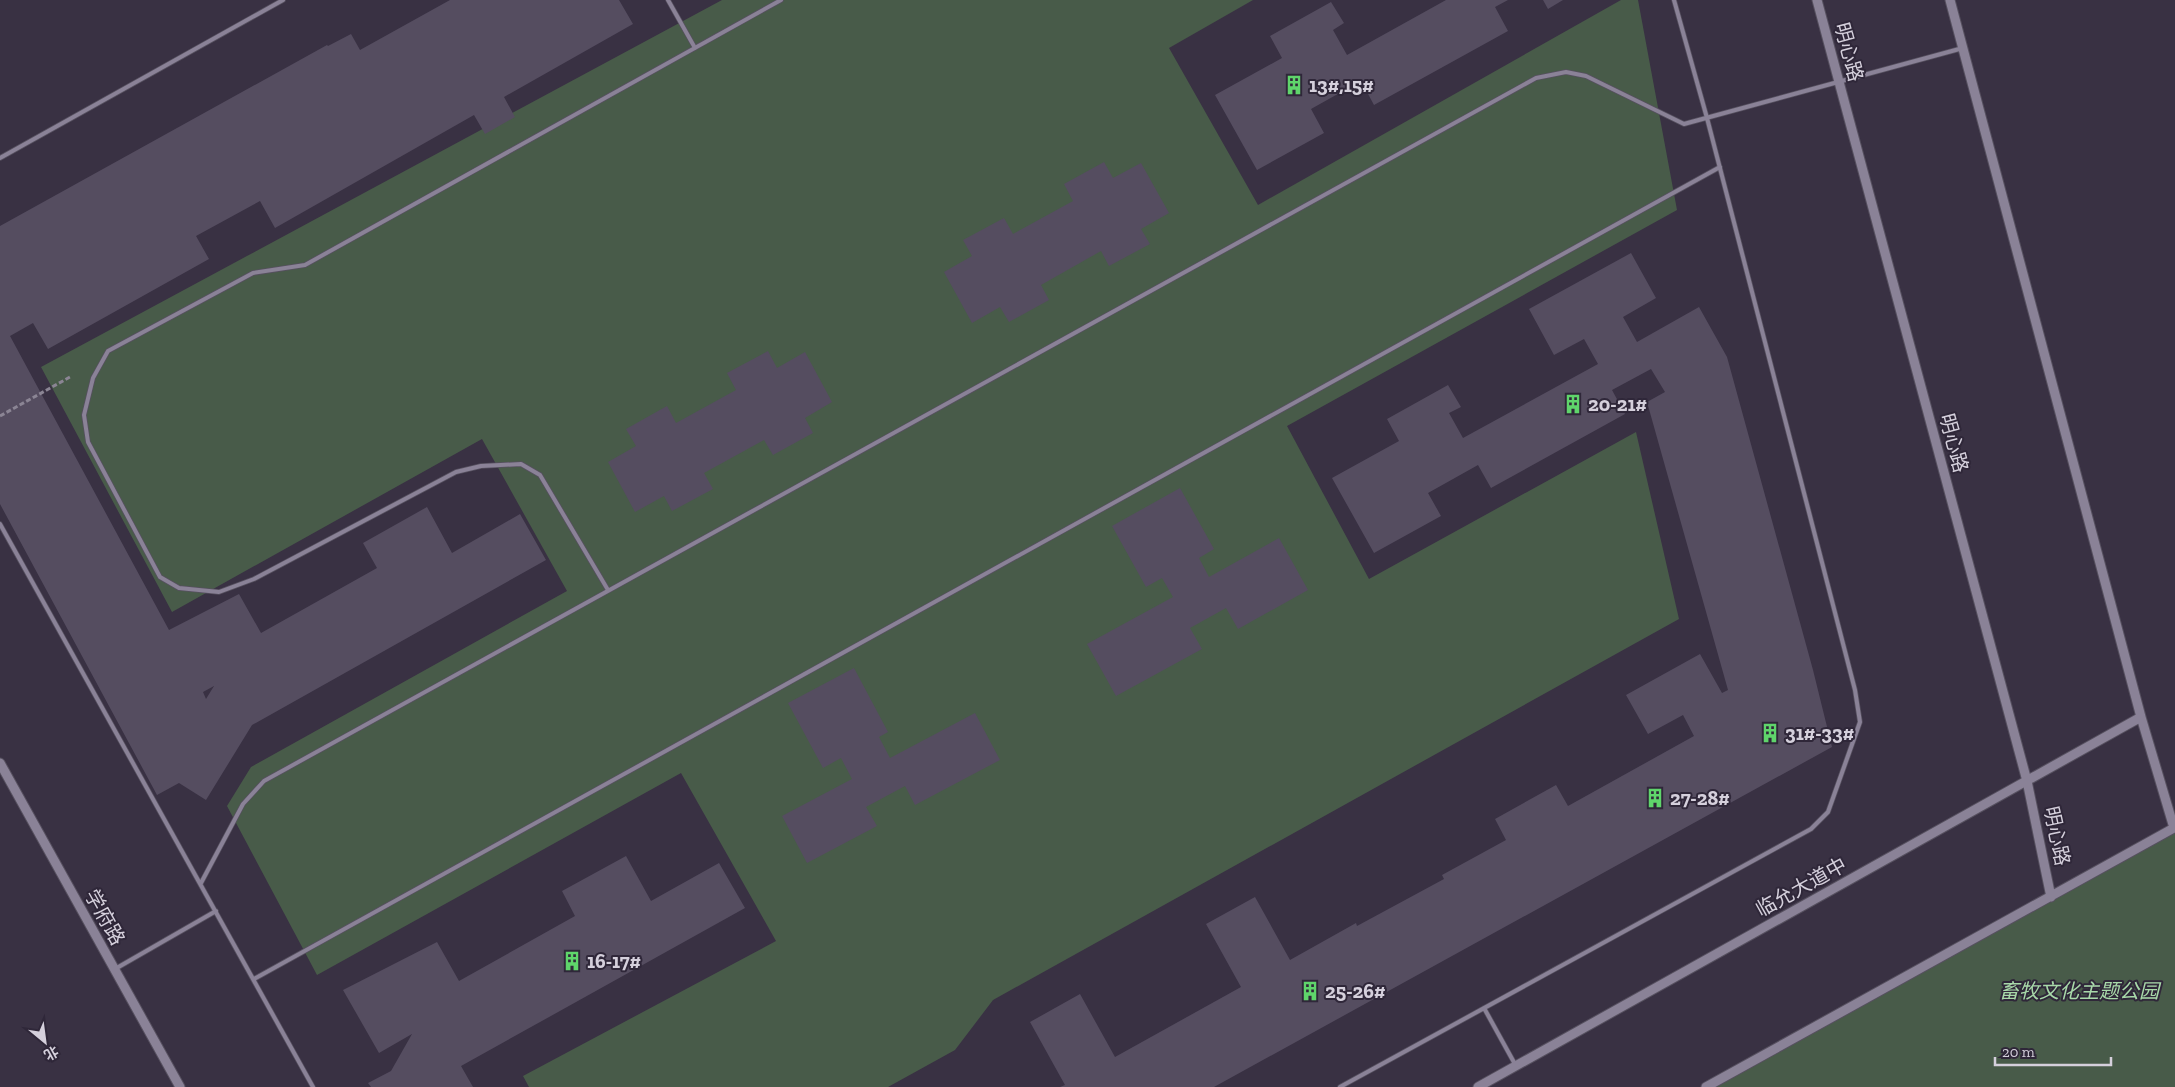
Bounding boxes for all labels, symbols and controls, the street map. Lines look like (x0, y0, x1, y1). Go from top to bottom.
street label: 明心路 (1830, 20, 1868, 84)
place label: 13#,15# (1309, 73, 1374, 97)
building icon: 13#,15# (1283, 74, 1305, 96)
place label: 20-21# (1588, 392, 1647, 416)
building icon: 20-21# (1562, 393, 1584, 415)
street label: 明心路 (1935, 411, 1973, 475)
place label: 31#-33# (1785, 721, 1854, 745)
building icon: 31#-33# (1759, 722, 1781, 744)
place label: 27-28# (1670, 786, 1730, 810)
building icon: 27-28# (1644, 787, 1666, 809)
street label: 明心路 (2039, 804, 2075, 868)
street label: 临允大道中 (1751, 852, 1851, 922)
street label: 学府路 (80, 885, 130, 949)
place label: 16-17# (587, 949, 641, 973)
building icon: 16-17# (561, 950, 583, 972)
place label: 25-26# (1325, 979, 1386, 1003)
park label: 畜牧文化主题公园 (1999, 979, 2162, 1003)
building icon: 25-26# (1299, 980, 1321, 1002)
north arrow (20, 1017, 70, 1067)
scale bar (1995, 1034, 2111, 1066)
text: 北 (41, 1042, 61, 1064)
text: 20 m (2002, 1043, 2035, 1061)

